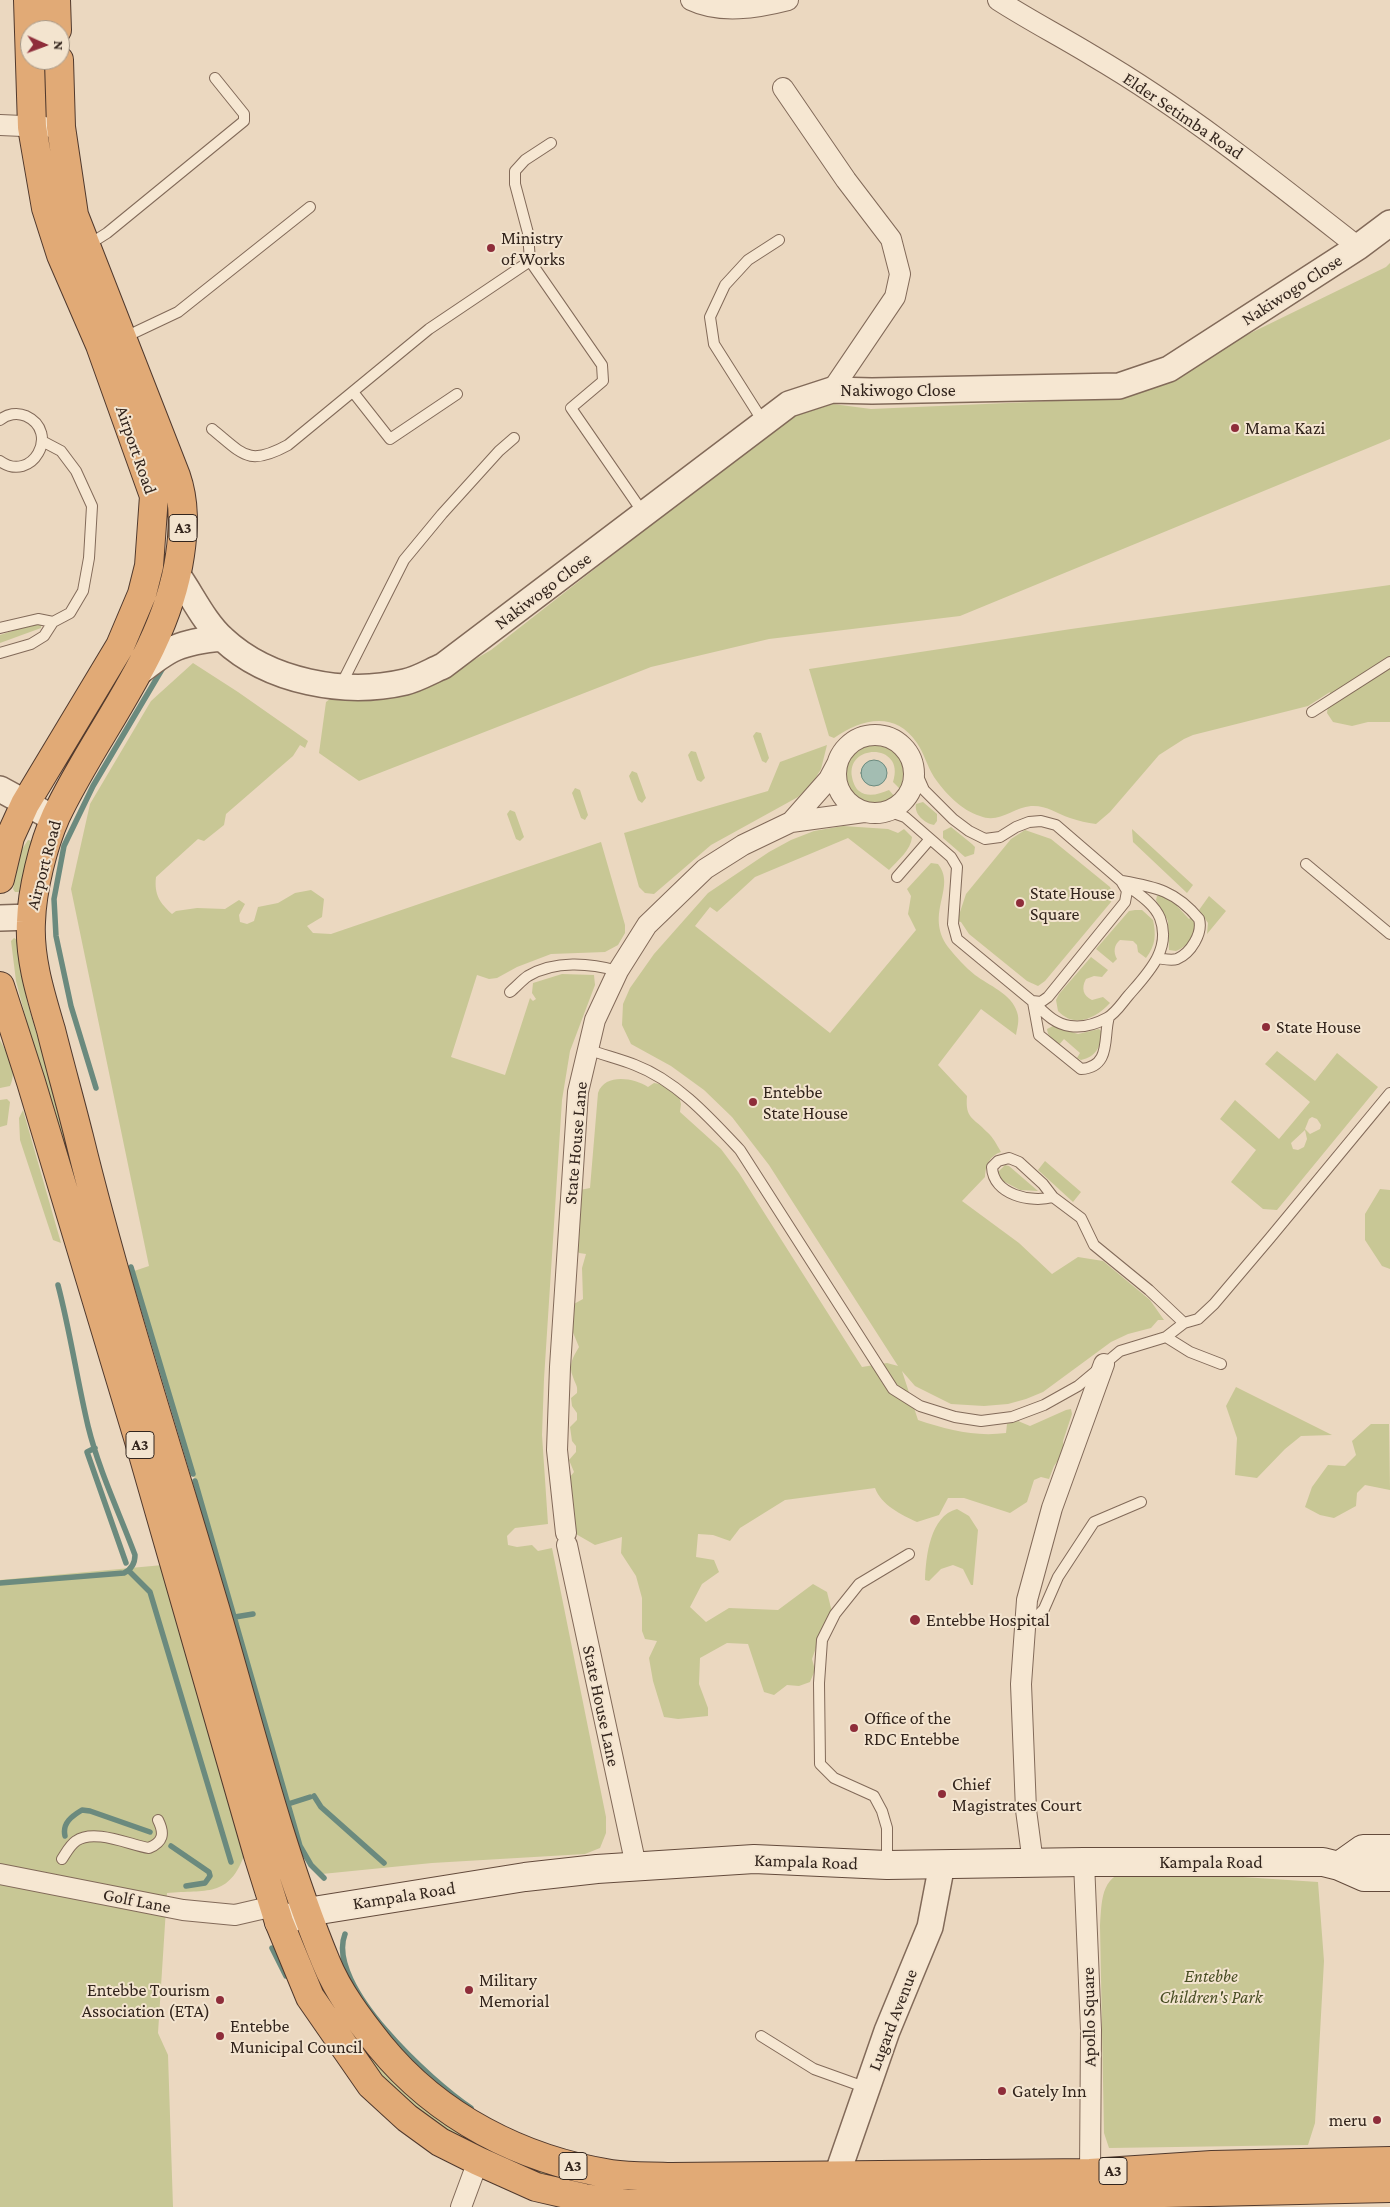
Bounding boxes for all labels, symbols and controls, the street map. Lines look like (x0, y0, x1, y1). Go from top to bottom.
north arrow (20, 20, 70, 70)
text: N (51, 40, 67, 51)
street label: Elder Setimba Road (1119, 68, 1247, 164)
place label: Ministry of Works (501, 227, 565, 270)
marker: Ministry of Works (485, 242, 497, 254)
street label: Nakiwogo Close (1238, 249, 1346, 331)
street label: Nakiwogo Close (840, 379, 956, 401)
street label: Airport Road (111, 403, 161, 497)
place label: Mama Kazi (1245, 417, 1325, 439)
marker: Mama Kazi (1229, 422, 1241, 434)
road number: A3 (169, 514, 197, 542)
street label: Nakiwogo Close (490, 548, 596, 634)
street label: Airport Road (22, 818, 66, 912)
place label: State House Square (1030, 882, 1115, 924)
marker: State House Square (1014, 897, 1026, 909)
place label: State House (1276, 1016, 1361, 1038)
marker: State House (1260, 1021, 1272, 1033)
street label: State House Lane (560, 1081, 592, 1205)
place label: Entebbe State House (763, 1081, 848, 1124)
marker: Entebbe State House (747, 1096, 759, 1108)
road number: A3 (126, 1432, 154, 1458)
place label: Entebbe Hospital (926, 1609, 1050, 1631)
marker: Entebbe Hospital (908, 1613, 922, 1627)
street label: State House Lane (578, 1643, 624, 1769)
place label: Office of the RDC Entebbe (864, 1707, 959, 1750)
marker: Office of the RDC Entebbe (848, 1722, 860, 1734)
place label: Chief Magistrates Court (952, 1773, 1082, 1816)
marker: Chief Magistrates Court (936, 1788, 948, 1800)
street label: Kampala Road (754, 1849, 858, 1875)
street label: Kampala Road (1159, 1851, 1263, 1873)
street label: Kampala Road (351, 1877, 457, 1915)
street label: Golf Lane (101, 1884, 173, 1918)
park label: Entebbe Children's Park (1159, 1965, 1263, 2008)
street label: Lugard Avenue (864, 1966, 922, 2074)
street label: Apollo Square (1077, 1967, 1101, 2067)
place label: Military Memorial (479, 1969, 549, 2012)
place label: Entebbe Tourism Association (ETA) (82, 1979, 210, 2022)
marker: Military Memorial (463, 1984, 475, 1996)
marker: Entebbe Tourism Association (ETA) (214, 1994, 226, 2006)
place label: Entebbe Municipal Council (230, 2015, 363, 2058)
marker: Entebbe Municipal Council (214, 2030, 226, 2042)
place label: Gately Inn (1012, 2080, 1087, 2102)
marker: Gately Inn (996, 2085, 1008, 2097)
place label: meru (1329, 2109, 1367, 2131)
marker: meru (1371, 2114, 1383, 2126)
road number: A3 (559, 2152, 587, 2180)
road number: A3 (1099, 2158, 1127, 2184)

